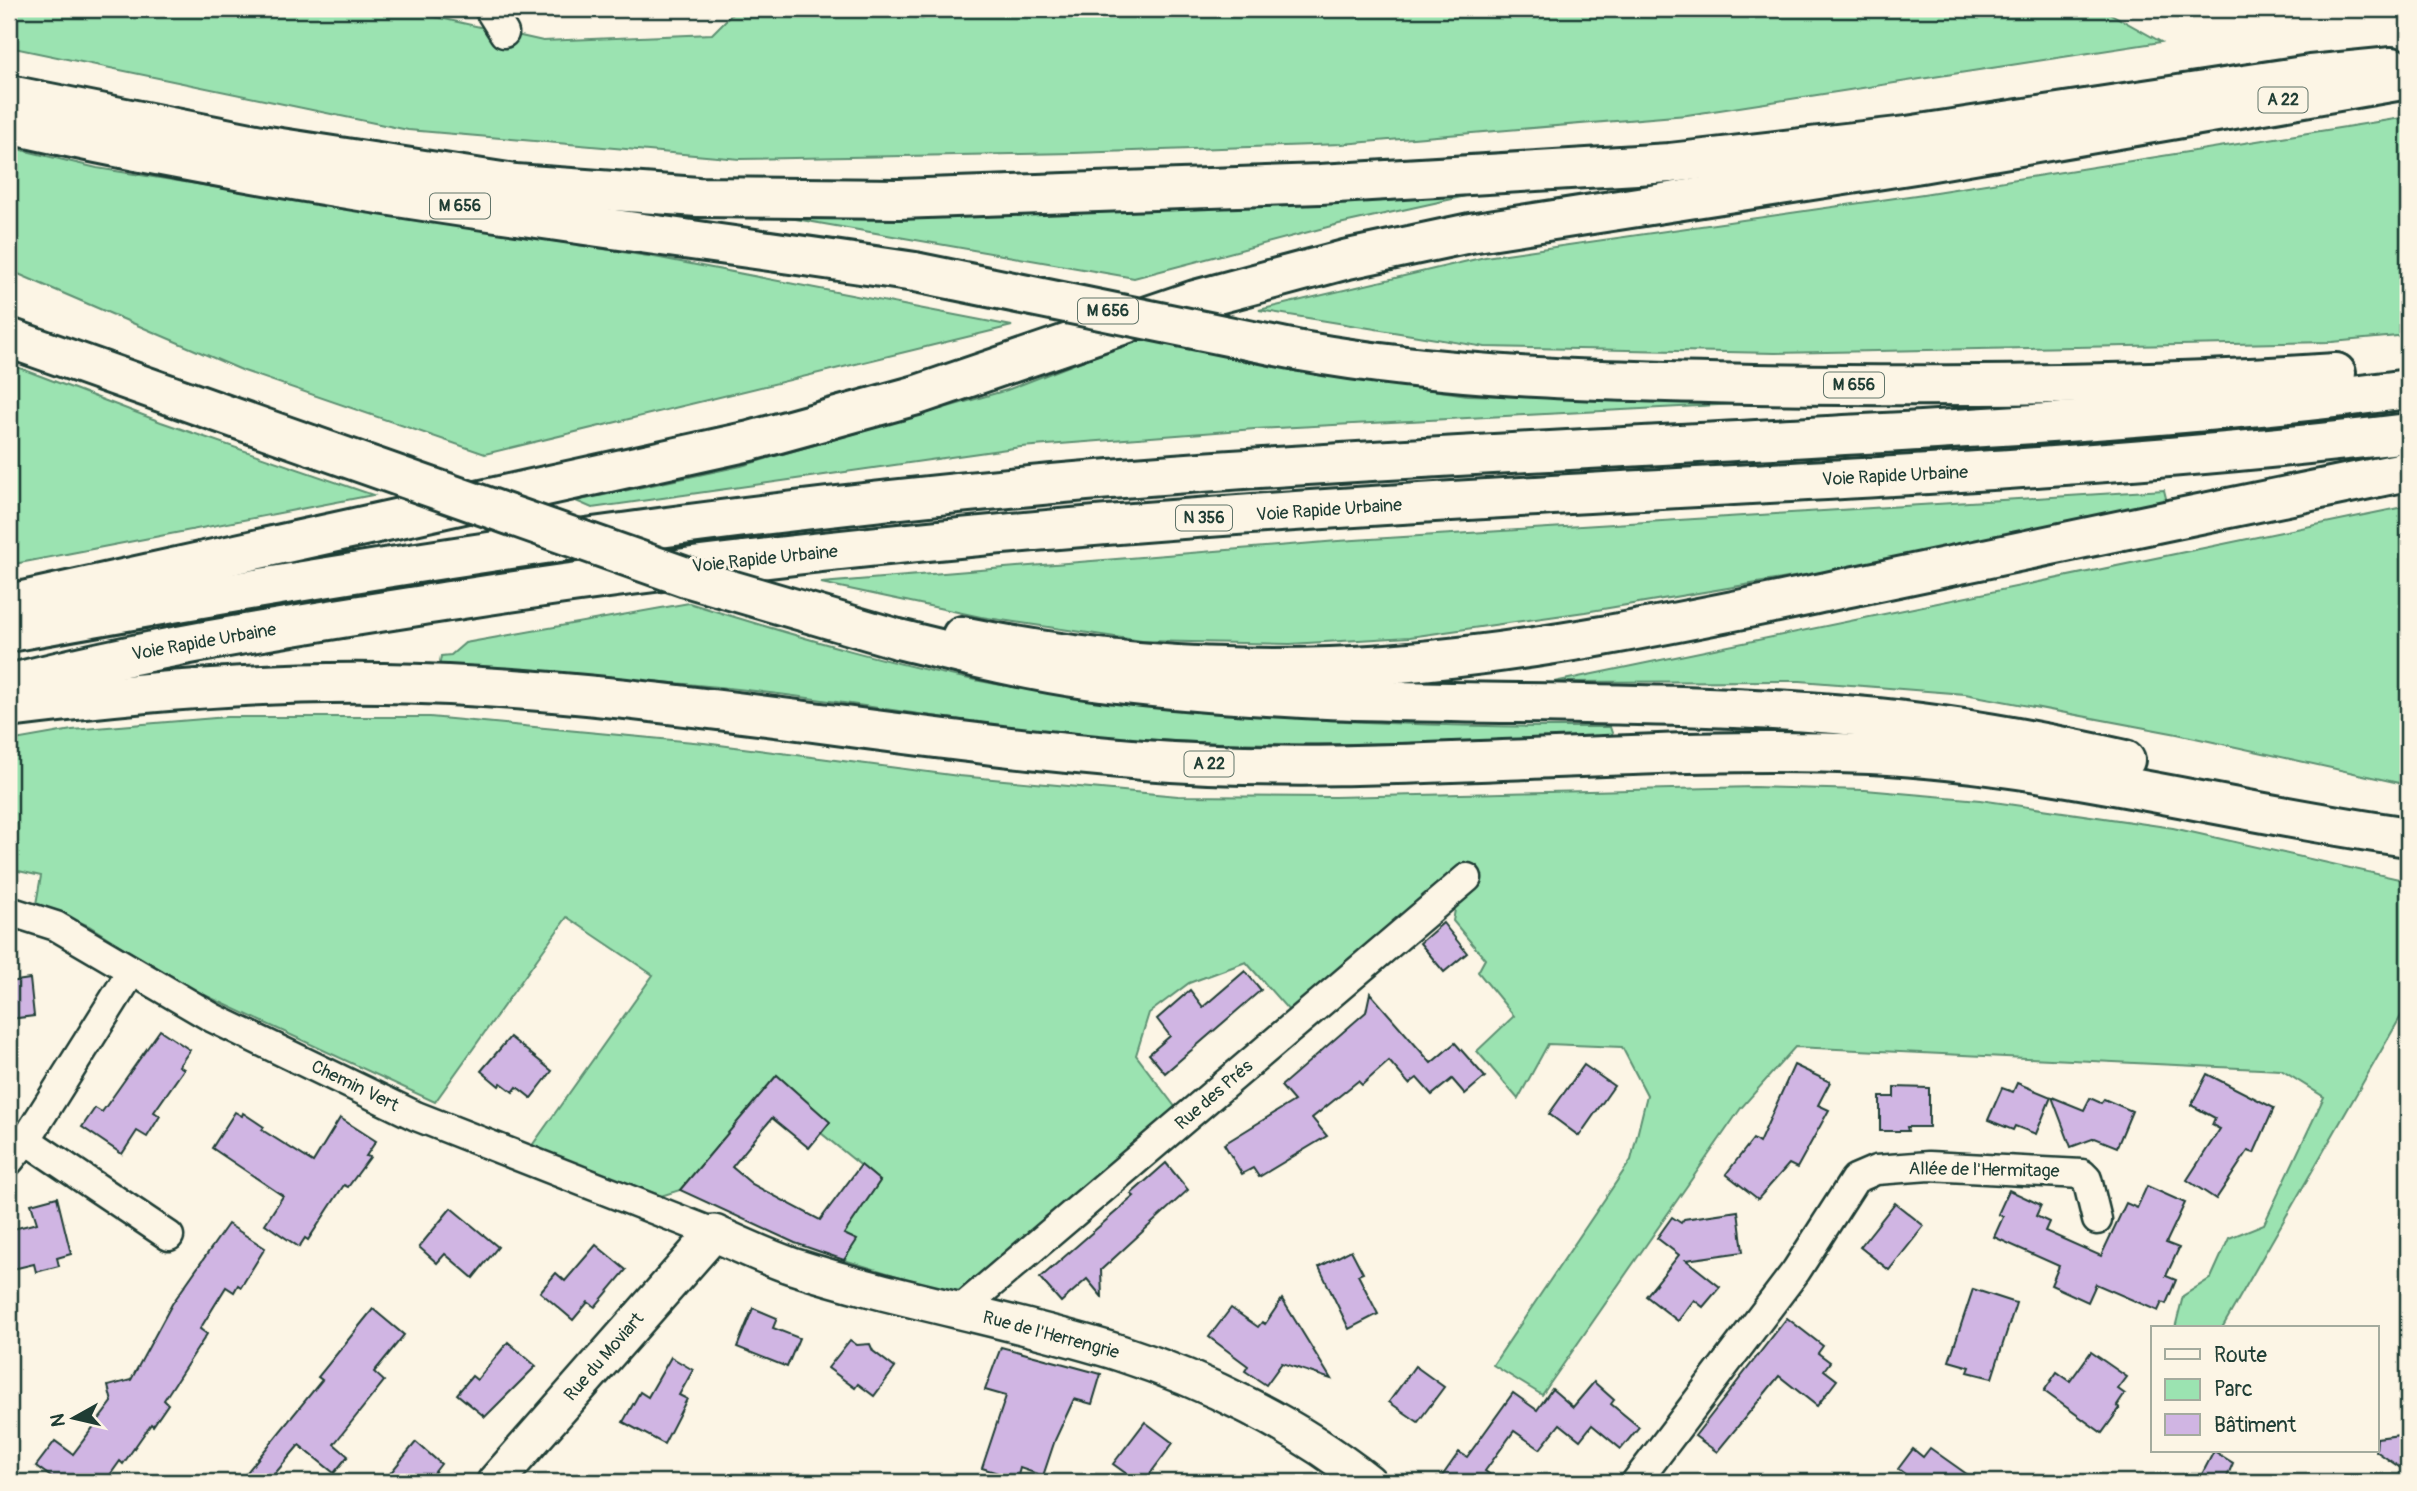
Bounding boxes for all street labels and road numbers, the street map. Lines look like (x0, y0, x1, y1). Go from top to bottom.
road number: A 22 (2258, 88, 2308, 113)
road number: M 656 (430, 194, 490, 218)
road number: M 656 (1078, 298, 1138, 324)
road number: M 656 (1824, 372, 1884, 398)
street label: Voie Rapide Urbaine (1821, 461, 1969, 491)
street label: Voie Rapide Urbaine (1255, 493, 1403, 527)
road number: N 356 (1176, 505, 1232, 530)
street label: Voie Rapide Urbaine (691, 540, 839, 578)
street label: Voie Rapide Urbaine (130, 618, 278, 666)
road number: A 22 (1184, 751, 1234, 776)
street label: Chemin Vert (307, 1055, 403, 1117)
street label: Rue des Prés (1170, 1055, 1258, 1135)
street label: Allée de l'Hermitage (1908, 1157, 2060, 1183)
street label: Rue de l'Herrengrie (980, 1306, 1122, 1364)
street label: Rue du Moviart (559, 1307, 649, 1406)

